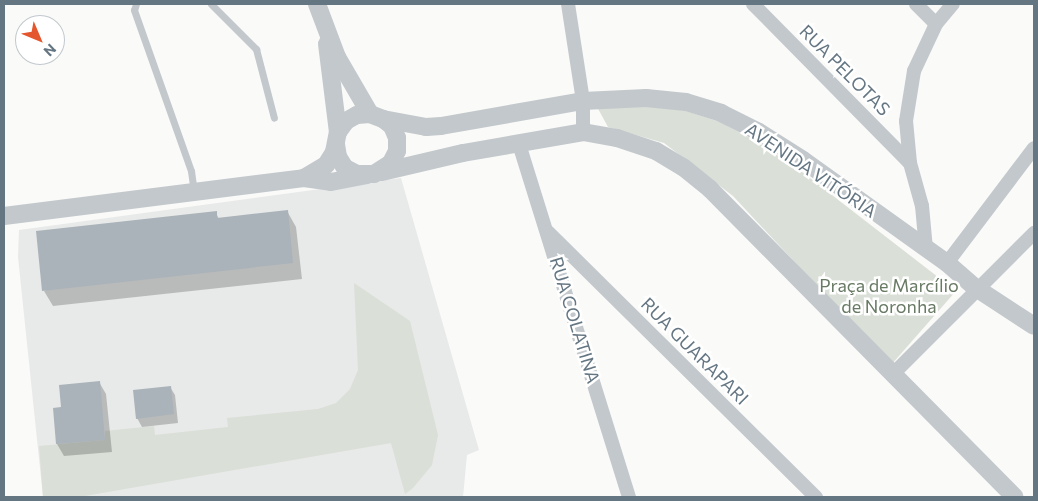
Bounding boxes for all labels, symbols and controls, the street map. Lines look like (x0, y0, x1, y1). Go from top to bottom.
north arrow (15, 15, 65, 65)
street label: RUA PELOTAS (795, 20, 895, 120)
text: N (41, 41, 60, 60)
street label: AVENIDA VITÓRIA (741, 118, 881, 222)
street label: RUA COLATINA (546, 254, 604, 386)
park label: Praça de Marcílio de Noronha (819, 275, 959, 318)
street label: RUA GUARAPARI (637, 293, 753, 409)

